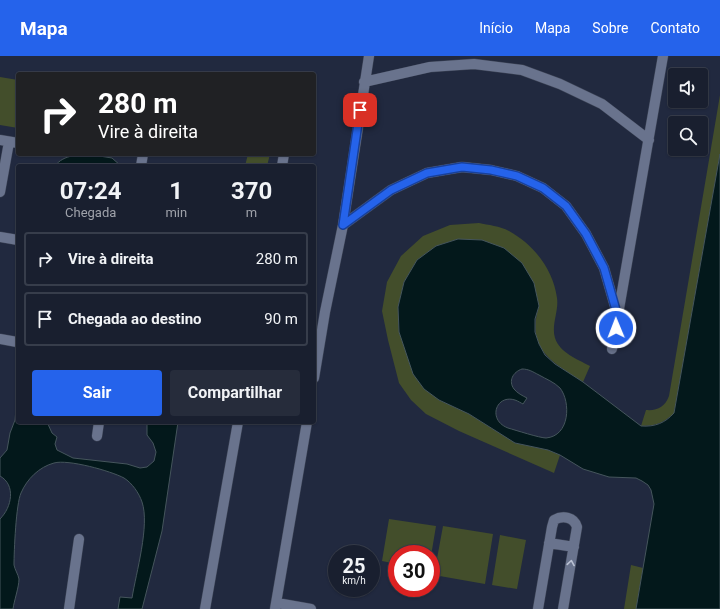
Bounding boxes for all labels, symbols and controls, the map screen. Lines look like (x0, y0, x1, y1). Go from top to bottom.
text: Mapa (20, 17, 68, 40)
text: Início (479, 20, 513, 36)
text: Mapa (535, 20, 570, 36)
text: Sobre (592, 20, 629, 36)
text: Contato (651, 20, 700, 36)
map controls (668, 68, 708, 156)
button: sound (668, 68, 708, 108)
text: 280 m (98, 87, 177, 120)
icon: right (32, 88, 84, 140)
pin (343, 93, 377, 127)
icon: arrive (349, 99, 371, 121)
button: search (668, 116, 708, 156)
text: Vire à direita (98, 121, 198, 142)
text: 07:24 (60, 177, 122, 205)
text: 1 (169, 177, 183, 205)
text: 370 (231, 177, 272, 205)
text: Chegada (65, 205, 116, 220)
text: min (165, 205, 187, 220)
text: m (246, 205, 257, 220)
icon: right (34, 248, 56, 270)
text: Vire à direita (68, 250, 154, 268)
text: 280 m (256, 250, 298, 268)
position arrow (595, 307, 637, 349)
icon: arrive (34, 308, 56, 330)
text: Chegada ao destino (68, 310, 202, 328)
text: 90 m (264, 310, 298, 328)
button: Sair (32, 370, 162, 416)
button: Compartilhar (170, 370, 300, 416)
speed limit sign: 30 (388, 545, 440, 597)
text: 25 (343, 554, 365, 578)
one-way arrow (566, 560, 575, 566)
text: km/h (342, 575, 366, 586)

